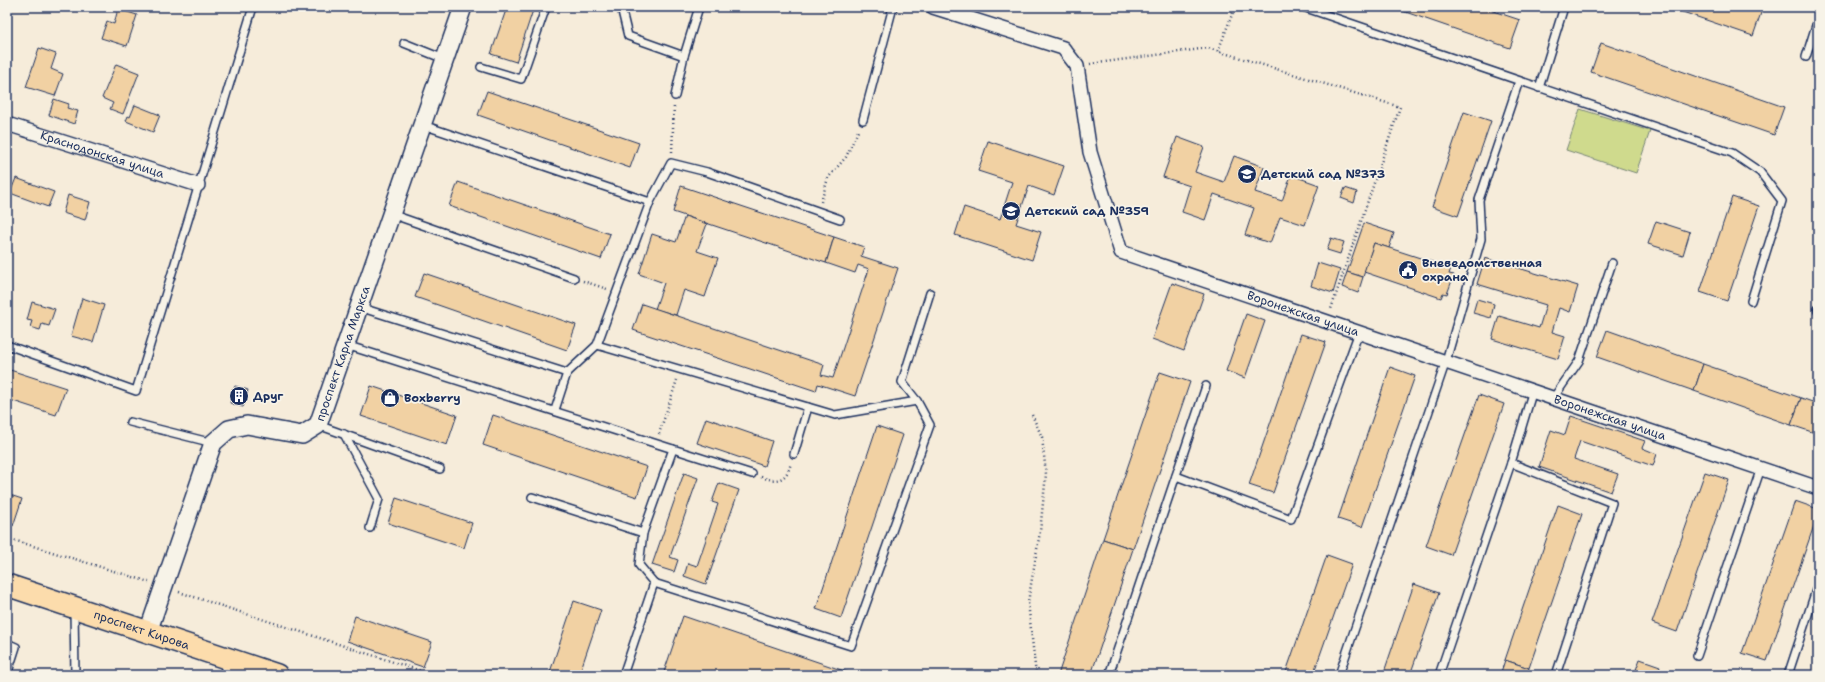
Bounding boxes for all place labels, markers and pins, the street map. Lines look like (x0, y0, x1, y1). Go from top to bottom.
school or university icon: Детский сад №373 (1236, 163, 1258, 185)
place label: Детский сад №373 (1261, 166, 1385, 182)
school or university icon: Детский сад №359 (1000, 200, 1022, 222)
place label: Детский сад №359 (1025, 203, 1149, 219)
place label: Вневедомственная охрана (1422, 255, 1542, 285)
public building icon: Вневедомственная охрана (1397, 259, 1419, 281)
building icon: Друг (228, 385, 250, 407)
shop icon: Boxberry (379, 387, 401, 409)
place label: Друг (253, 388, 284, 404)
place label: Boxberry (404, 390, 461, 406)

